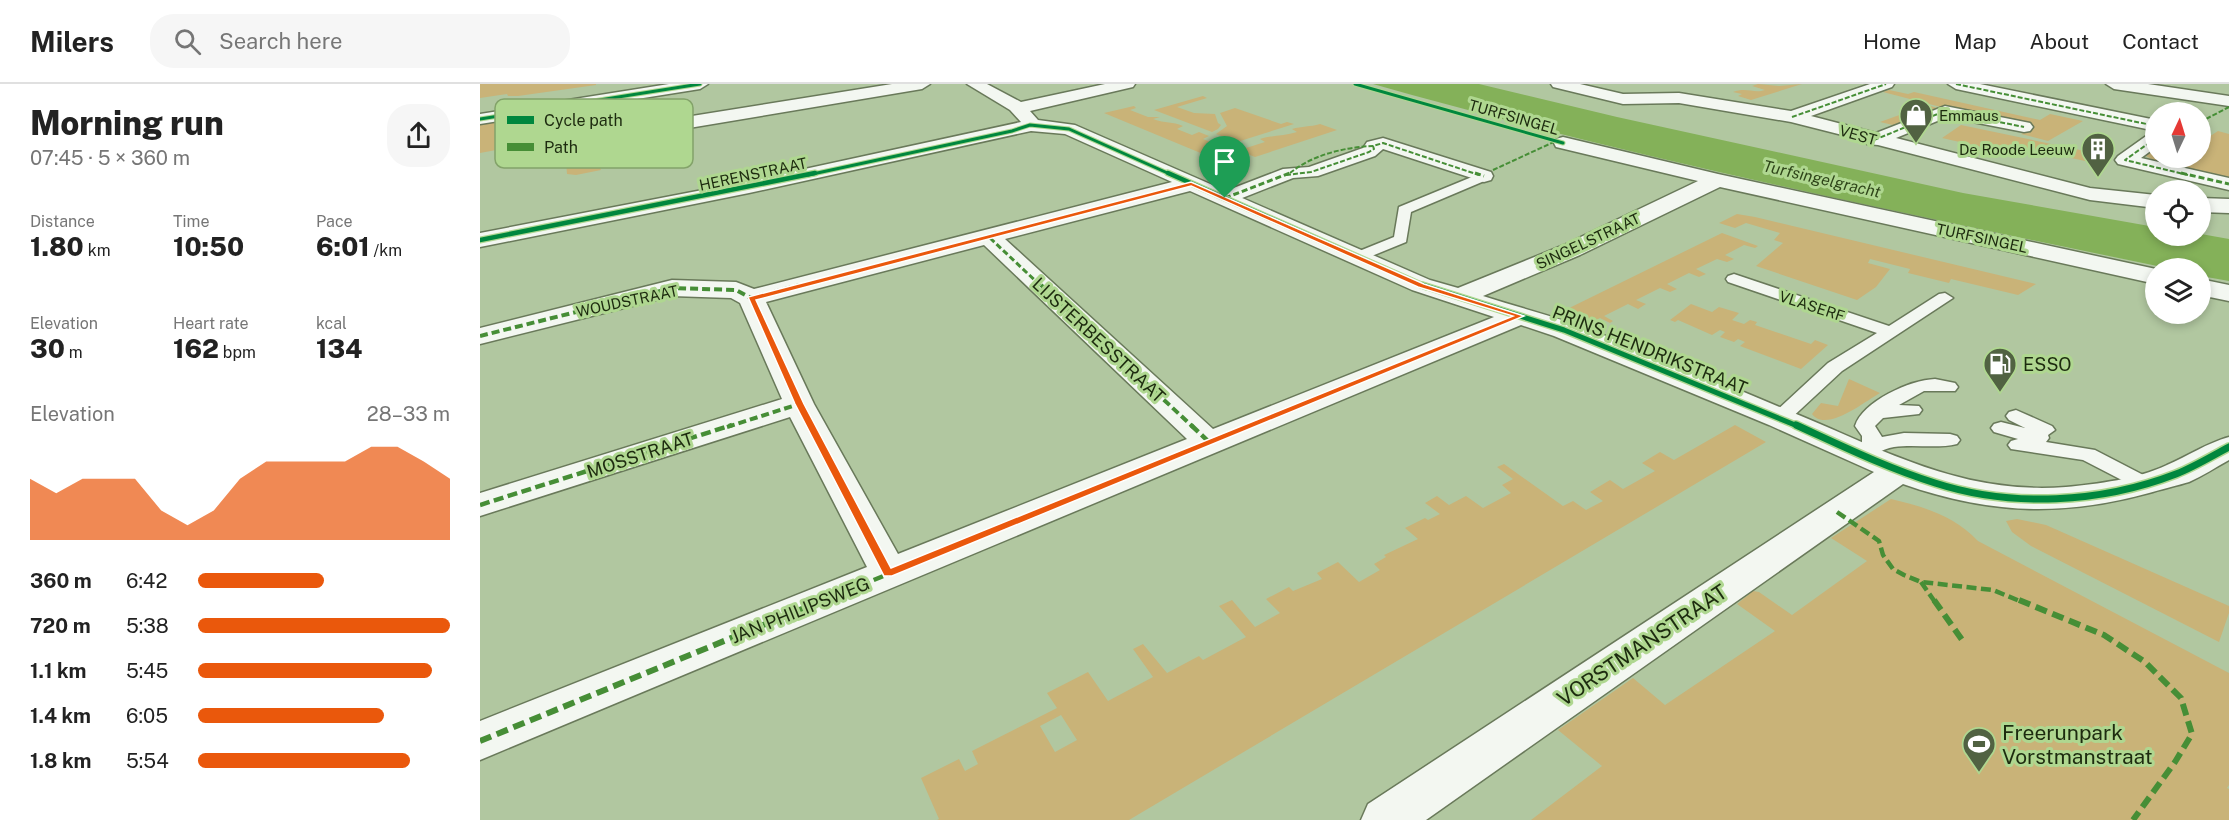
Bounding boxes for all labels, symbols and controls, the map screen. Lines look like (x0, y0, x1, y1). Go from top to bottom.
search box (150, 14, 570, 68)
text: Milers (30, 25, 114, 58)
icon: search (171, 25, 204, 58)
text: Search here (219, 28, 343, 54)
text: Home (1863, 29, 1921, 54)
text: Map (1954, 29, 1997, 54)
text: About (2030, 29, 2089, 54)
text: Contact (2122, 29, 2199, 54)
street label: TURFSINGEL (1467, 96, 1561, 138)
shop icon: Emmaus (1898, 97, 1934, 144)
legend (495, 99, 693, 168)
north arrow (2145, 102, 2211, 168)
map controls (2145, 102, 2211, 324)
text: Morning run (30, 104, 224, 142)
button: share (387, 104, 450, 167)
place label: Emmaus (1939, 107, 1999, 124)
text: Cycle path (544, 111, 623, 130)
street label: VEST (1837, 122, 1879, 148)
building icon: De Roode Leeuw (2080, 131, 2116, 178)
pin (1199, 136, 1250, 198)
text: Path (544, 138, 578, 157)
place label: De Roode Leeuw (1959, 141, 2075, 158)
icon: arrive (1208, 145, 1241, 178)
text: 07:45 · 5 × 360 m (30, 146, 190, 170)
street label: HERENSTRAAT (698, 154, 808, 194)
water label: Turfsingelgracht (1761, 156, 1883, 202)
button: locate (2145, 180, 2211, 246)
street label: SINGELSTRAAT (1533, 209, 1643, 273)
text: Distance (30, 212, 95, 231)
text: Time (173, 212, 209, 231)
text: Pace (316, 212, 353, 231)
street label: TURFSINGEL (1935, 220, 2029, 256)
text: 1.80 (30, 231, 84, 262)
text: 10:50 (173, 231, 244, 262)
text: 6:01 (316, 231, 370, 262)
text: km (84, 241, 110, 260)
text: /km (370, 241, 402, 260)
button: layers (2145, 258, 2211, 324)
street label: LIJSTERBESSTRAAT (1028, 273, 1170, 407)
street label: WOUDSTRAAT (575, 282, 680, 320)
street label: VLASERF (1777, 287, 1847, 325)
street label: PRINS HENDRIKSTRAAT (1549, 301, 1751, 399)
text: Elevation (30, 314, 98, 333)
text: Heart rate (173, 314, 249, 333)
text: kcal (316, 314, 347, 333)
text: 30 (30, 333, 65, 364)
text: 162 (173, 333, 219, 364)
text: 134 (316, 333, 362, 364)
text: m (65, 343, 83, 362)
text: bpm (219, 343, 256, 362)
fuel station icon: ESSO (1982, 346, 2018, 393)
place label: ESSO (2023, 354, 2071, 375)
text: Elevation (30, 402, 115, 426)
text: 28–33 m (367, 402, 450, 426)
street label: MOSSTRAAT (584, 428, 696, 482)
text: 360 m (30, 569, 92, 593)
text: 6:42 (126, 569, 167, 593)
street label: JAN PHILIPSWEG (728, 573, 872, 647)
street label: VORSTMANSTRAAT (1552, 579, 1732, 711)
text: 720 m (30, 614, 91, 638)
text: 5:38 (126, 614, 169, 638)
text: 1.1 km (30, 659, 87, 683)
text: 5:45 (126, 659, 168, 683)
text: 1.4 km (30, 704, 91, 728)
text: 6:05 (126, 704, 168, 728)
place label: Freerunpark Vorstmanstraat (2002, 720, 2153, 769)
sports icon: Freerunpark Vorstmanstraat (1961, 726, 1997, 773)
text: 1.8 km (30, 749, 91, 773)
text: 5:54 (126, 749, 169, 773)

